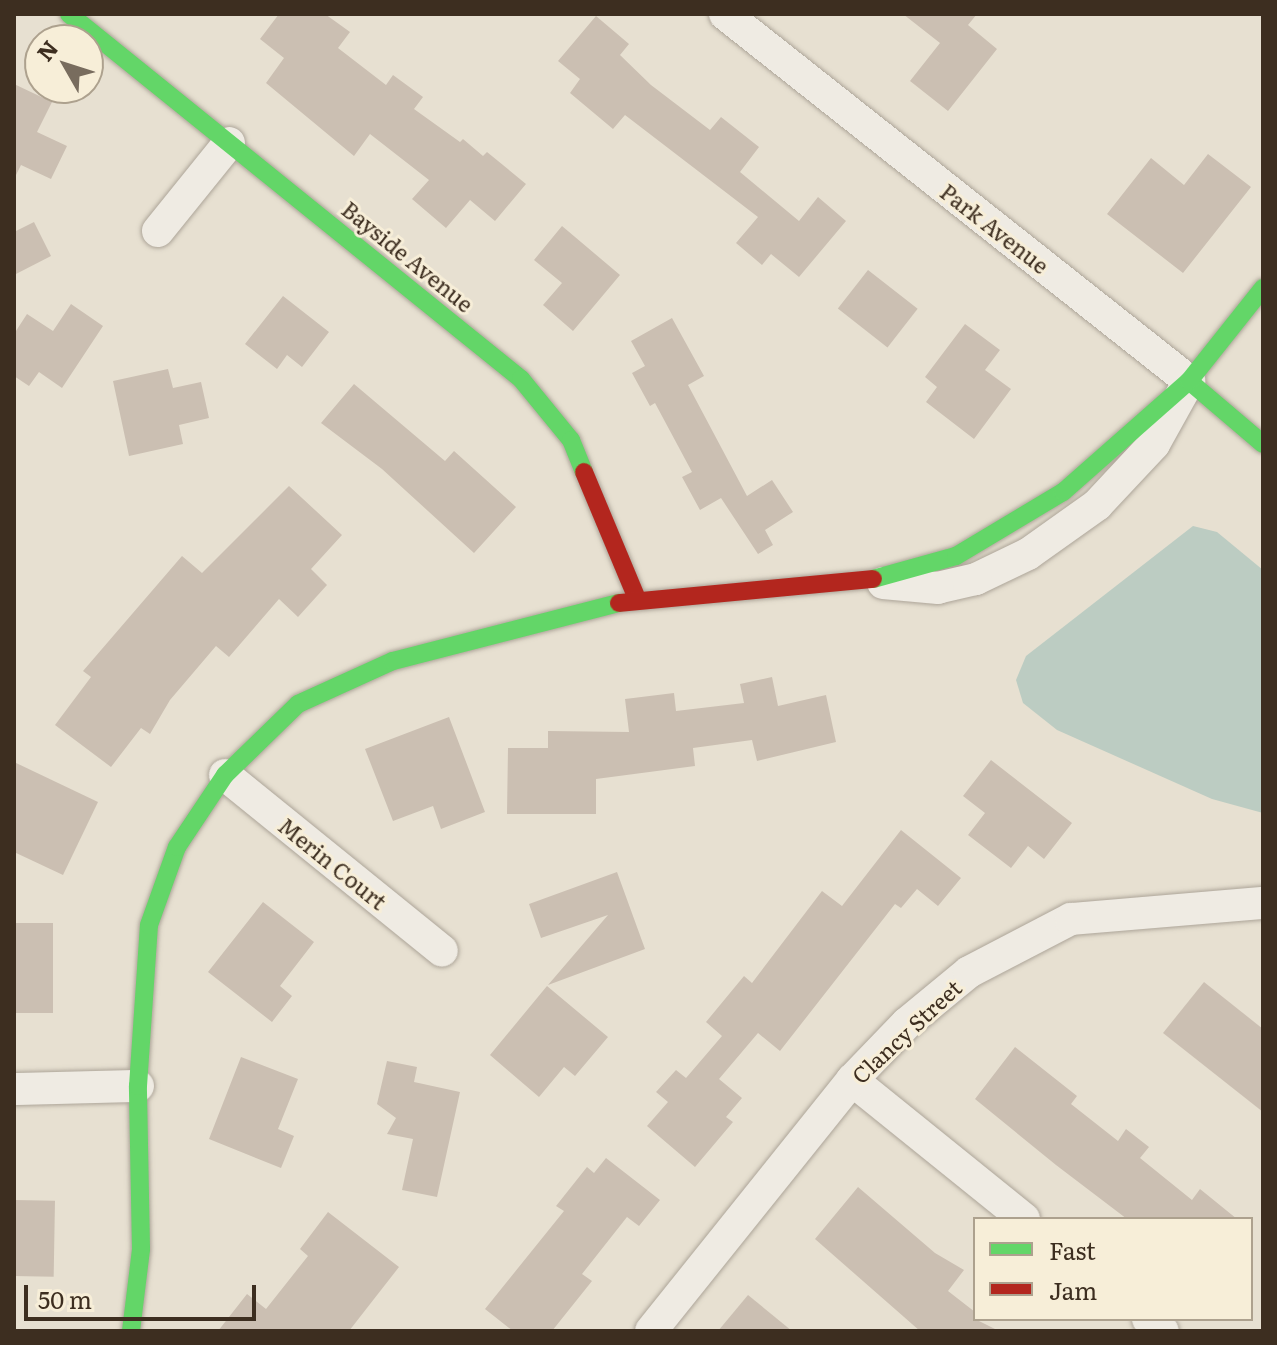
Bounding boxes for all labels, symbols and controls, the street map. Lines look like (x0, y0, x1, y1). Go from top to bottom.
north arrow (24, 24, 104, 104)
text: N (28, 32, 65, 67)
street label: Park Avenue (936, 178, 1054, 278)
street label: Bayside Avenue (337, 195, 479, 317)
street label: Merin Court (274, 812, 392, 914)
street label: Clancy Street (846, 974, 966, 1088)
legend (973, 1217, 1253, 1321)
text: Fast (1049, 1232, 1096, 1267)
scale bar (28, 1269, 260, 1319)
text: Jam (1049, 1272, 1097, 1307)
text: 50 m (38, 1281, 92, 1316)

